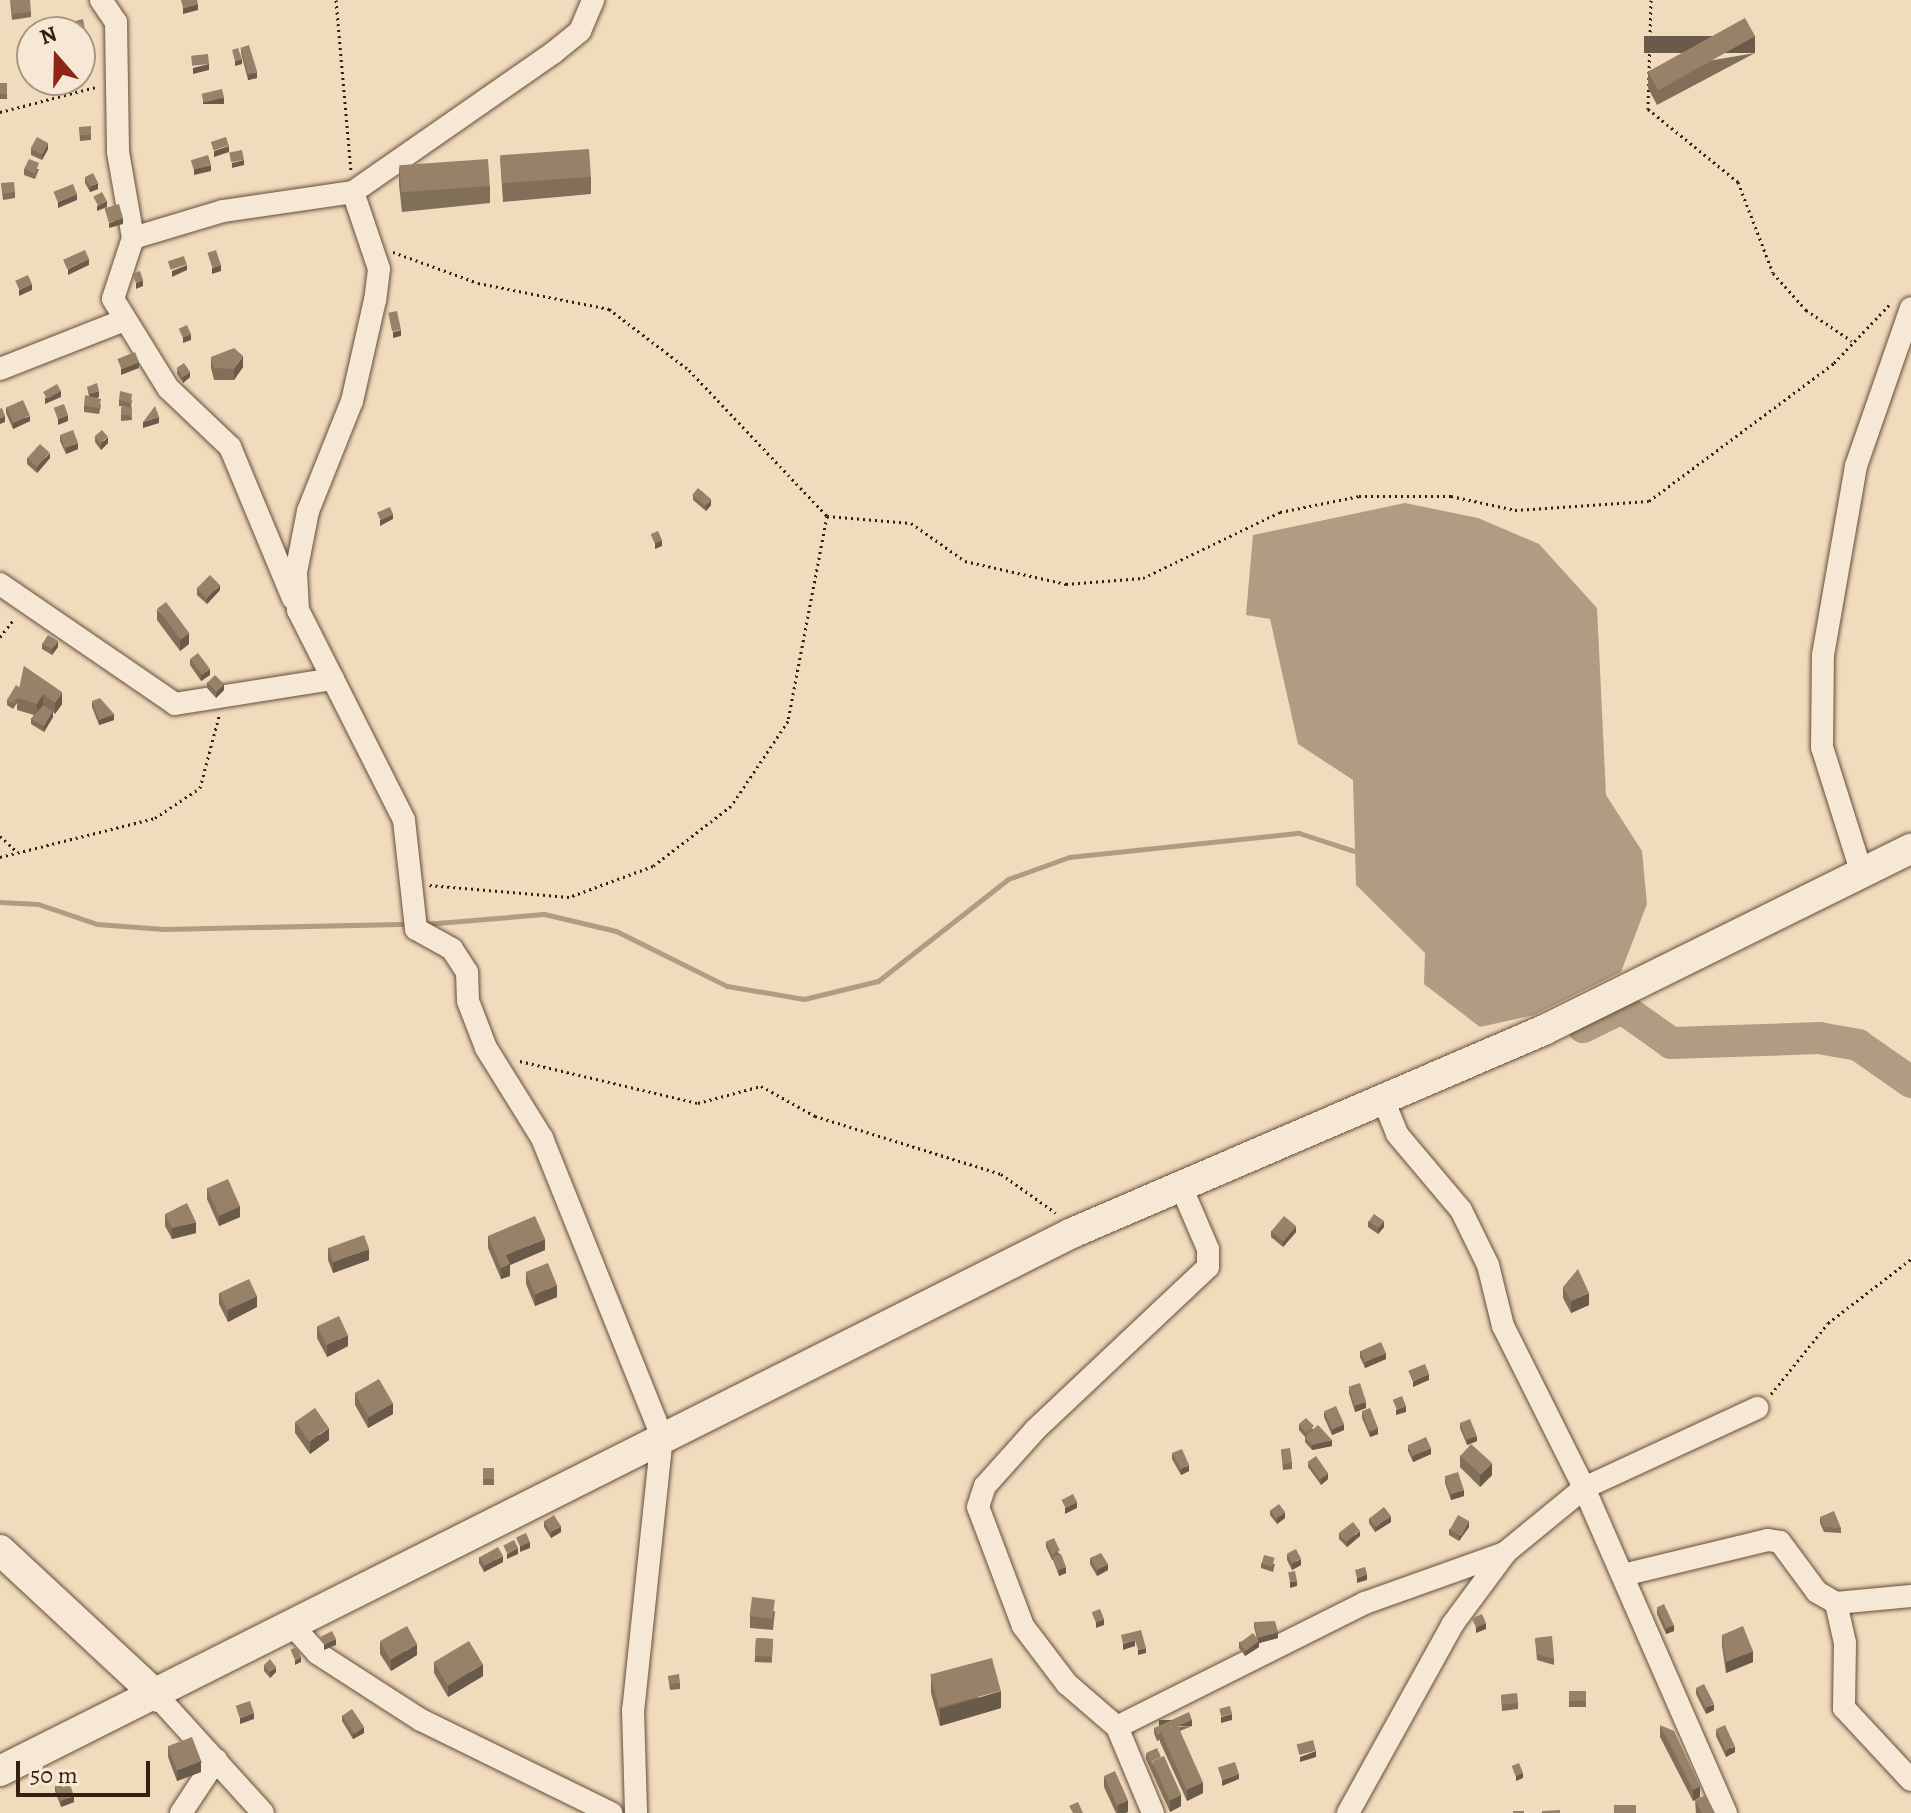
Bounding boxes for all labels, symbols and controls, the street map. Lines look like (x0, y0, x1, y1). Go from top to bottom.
north arrow (16, 16, 96, 96)
text: N (36, 18, 61, 52)
scale bar (20, 1745, 154, 1795)
text: 50 m (30, 1759, 78, 1791)

